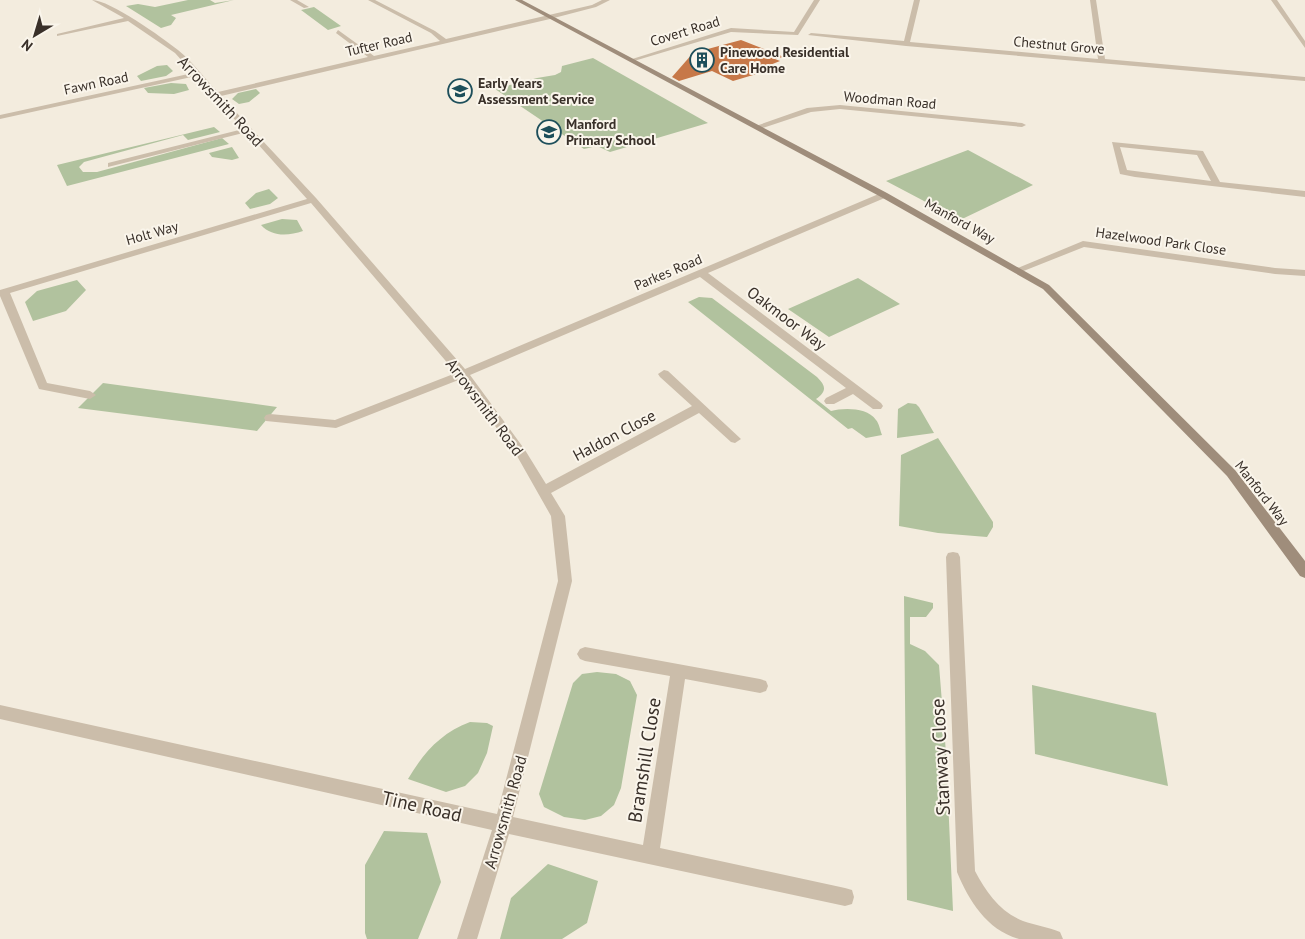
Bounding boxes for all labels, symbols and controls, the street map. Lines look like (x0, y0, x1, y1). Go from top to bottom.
north arrow (10, 10, 60, 60)
street label: Covert Road (648, 12, 722, 50)
street label: Tufter Road (344, 28, 414, 60)
street label: Chestnut Grove (1013, 32, 1105, 58)
text: N (18, 35, 36, 55)
place label: Pinewood Residential Care Home (720, 43, 850, 77)
building icon: Pinewood Residential Care Home (689, 47, 715, 73)
street label: Arrowsmith Road (174, 51, 268, 151)
street label: Fawn Road (62, 67, 130, 99)
place label: Early Years Assessment Service (478, 74, 594, 108)
school or university icon: Early Years Assessment Service (447, 78, 473, 104)
street label: Woodman Road (843, 87, 937, 113)
place label: Manford Primary School (566, 115, 656, 149)
school or university icon: Manford Primary School (536, 119, 562, 145)
street label: Manford Way (922, 194, 999, 248)
street label: Holt Way (124, 217, 181, 249)
street label: Hazelwood Park Close (1095, 223, 1227, 259)
street label: Parkes Road (631, 250, 705, 294)
street label: Oakmoor Way (743, 282, 831, 355)
street label: Arrowsmith Road (442, 354, 528, 460)
street label: Haldon Close (569, 405, 659, 465)
street label: Manford Way (1231, 457, 1293, 530)
street label: Bramshill Close (622, 696, 666, 824)
street label: Stanway Close (925, 698, 955, 816)
street label: Arrowsmith Road (479, 753, 531, 871)
street label: Tine Road (380, 785, 464, 827)

